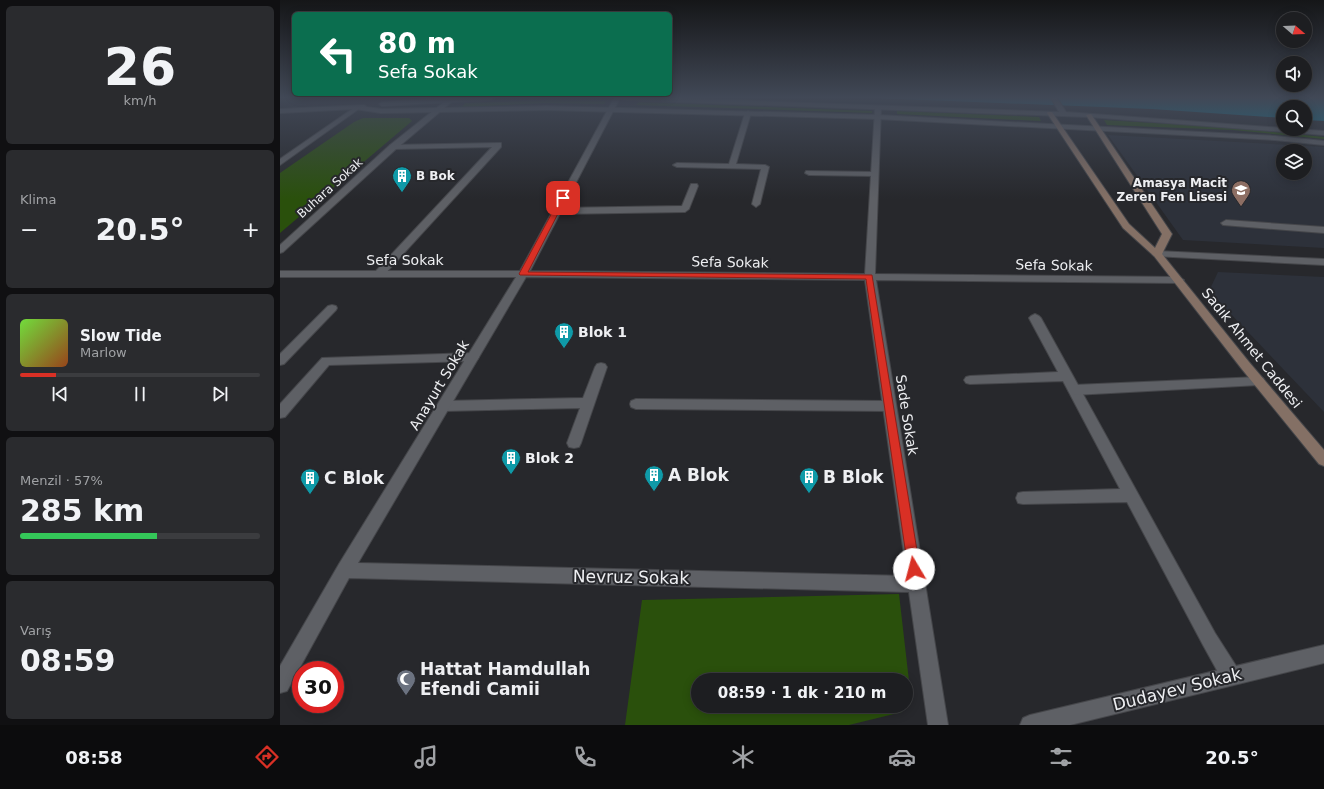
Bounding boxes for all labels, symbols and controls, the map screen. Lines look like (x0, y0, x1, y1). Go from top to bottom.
north arrow (1276, 12, 1312, 48)
map controls (1276, 12, 1312, 180)
text: 80 m (378, 27, 456, 60)
icon: left (312, 28, 364, 80)
text: 26 (104, 37, 176, 97)
button: sound (1276, 56, 1312, 92)
text: Sefa Sokak (378, 61, 478, 82)
text: km/h (124, 93, 156, 108)
button: search (1276, 100, 1312, 136)
button: layers (1276, 144, 1312, 180)
street label: Buhara Sokak (295, 155, 366, 221)
building icon: B Bok (391, 165, 413, 193)
place label: B Bok (416, 169, 456, 183)
place label: Amasya Macit Zeren Fen Lisesi (1117, 176, 1227, 204)
school or university icon: Amasya Macit Zeren Fen Lisesi (1230, 179, 1252, 207)
pin (546, 181, 580, 215)
icon: arrive (552, 187, 574, 209)
text: Klima (20, 192, 56, 207)
text: 20.5° (95, 212, 185, 247)
text: − (20, 217, 38, 242)
text: + (242, 217, 260, 242)
street label: Sefa Sokak (366, 252, 445, 268)
street label: Sefa Sokak (691, 253, 770, 271)
street label: Sefa Sokak (1015, 256, 1094, 274)
street label: Sadık Ahmet Caddesi (1199, 285, 1305, 411)
building icon: Blok 1 (553, 321, 575, 349)
place label: Blok 1 (578, 324, 627, 340)
text: Slow Tide (80, 327, 162, 345)
street label: Anayurt Sokak (406, 336, 473, 433)
text: Marlow (80, 345, 127, 360)
street label: Sade Sokak (893, 374, 921, 457)
icon: previous (49, 383, 71, 405)
icon: pause (129, 383, 151, 405)
icon: next (209, 383, 231, 405)
building icon: Blok 2 (500, 447, 522, 475)
place label: Blok 2 (525, 450, 574, 466)
building icon: A Blok (643, 464, 665, 492)
place label: A Blok (668, 465, 730, 485)
building icon: B Blok (798, 466, 820, 494)
building icon: C Blok (299, 467, 321, 495)
place label: B Blok (823, 467, 884, 487)
place label: C Blok (324, 468, 385, 488)
text: Menzil · 57% (20, 473, 103, 488)
text: 285 km (20, 493, 144, 528)
position arrow (893, 548, 935, 590)
street label: Nevruz Sokak (573, 566, 689, 588)
text: Varış (20, 623, 52, 638)
text: 08:59 (20, 643, 116, 678)
place label: Hattat Hamdullah Efendi Camii (420, 659, 590, 699)
speed limit sign: 30 (292, 661, 344, 713)
street label: Dudayev Sokak (1111, 663, 1244, 715)
mosque icon: Hattat Hamdullah Efendi Camii (395, 668, 417, 696)
text: 08:59 · 1 dk · 210 m (718, 684, 886, 702)
icon: directions (253, 743, 281, 771)
icon: music (412, 743, 440, 771)
icon: phone (571, 743, 599, 771)
icon: climate (729, 743, 757, 771)
icon: car (888, 743, 916, 771)
icon: filters (1047, 743, 1075, 771)
text: 08:58 (65, 747, 123, 768)
text: 20.5° (1205, 747, 1259, 768)

